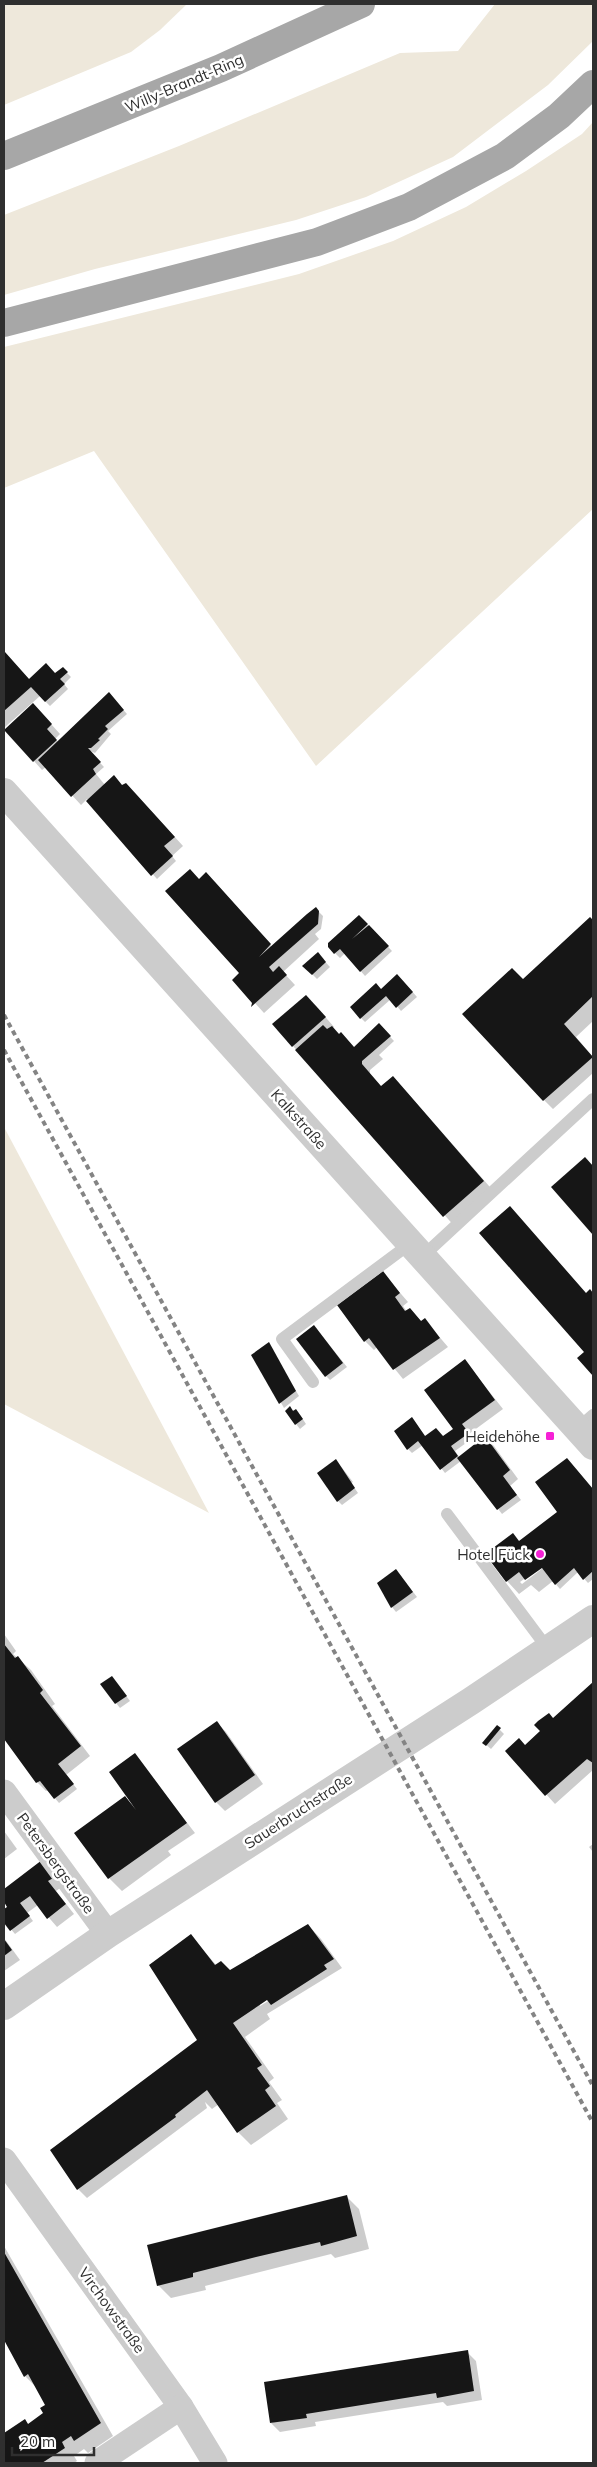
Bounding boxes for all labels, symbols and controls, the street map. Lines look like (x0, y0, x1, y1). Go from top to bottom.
street label: Willy-Brandt-Ring (122, 49, 246, 117)
street label: Kalkstraße (267, 1085, 331, 1153)
place label: Heidehöhe (465, 1427, 540, 1446)
marker: Heidehöhe (544, 1430, 556, 1442)
place label: Hotel Fück (457, 1545, 530, 1564)
marker: Hotel Fück (534, 1548, 546, 1560)
street label: Sauerbruchstraße (241, 1769, 355, 1853)
street label: Petersbergstraße (13, 1809, 99, 1917)
street label: Virchowstraße (74, 2263, 150, 2357)
scale bar (12, 2424, 95, 2456)
text: 20 m (20, 2432, 55, 2451)

